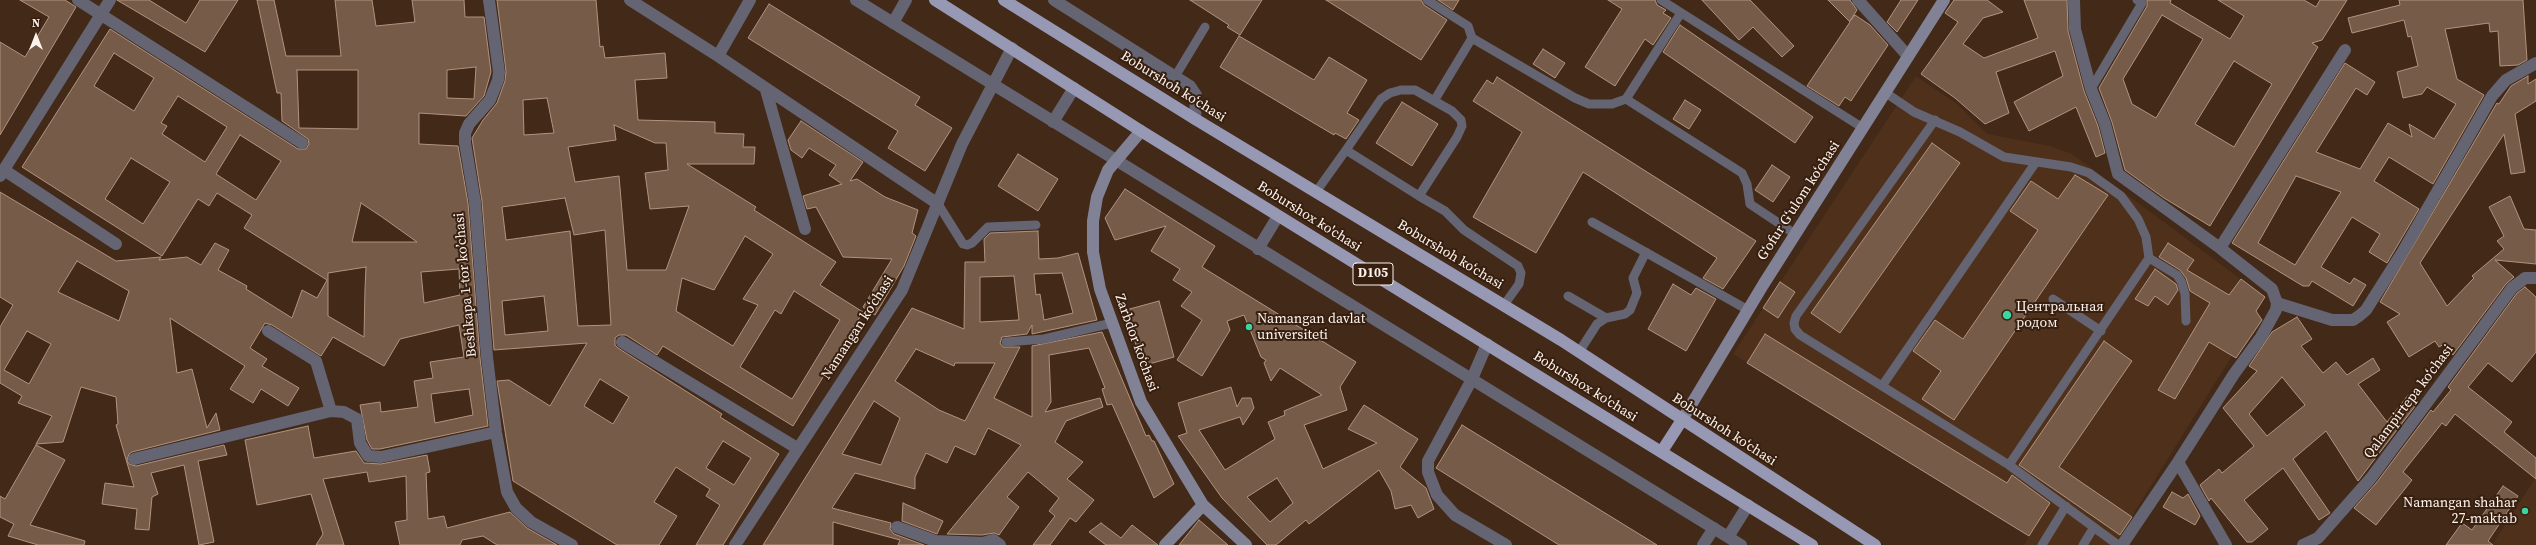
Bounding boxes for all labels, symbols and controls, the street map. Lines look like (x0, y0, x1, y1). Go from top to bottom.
north arrow (16, 16, 56, 56)
text: N (32, 16, 40, 31)
street label: Boburshoh koʻchasi (1117, 48, 1229, 126)
street label: Gʻofur Gʻulom koʻchasi (1754, 138, 1844, 264)
street label: Boburshox ko'chasi (1254, 178, 1364, 256)
street label: Beshkapa 1-tor koʼchasi (451, 212, 481, 358)
street label: Boburshoh koʻchasi (1394, 217, 1506, 293)
road number: D105 (1353, 263, 1393, 285)
street label: Namangan koʻchasi (818, 273, 898, 383)
street label: Zarbdor koʻchasi (1111, 292, 1161, 394)
place label: Центральная родом (2016, 299, 2104, 332)
marker: Центральная родом (2001, 309, 2013, 321)
place label: Namangan davlat universiteti (1257, 311, 1365, 344)
marker: Namangan davlat universiteti (1244, 322, 1254, 332)
street label: Qalampirtepa koʻchasi (2361, 342, 2457, 462)
street label: Boburshox ko'chasi (1530, 348, 1640, 426)
street label: Boburshoh koʻchasi (1669, 390, 1779, 470)
place label: Namangan shahar 27-maktab (2403, 495, 2517, 528)
marker: Namangan shahar 27-maktab (2520, 506, 2530, 516)

